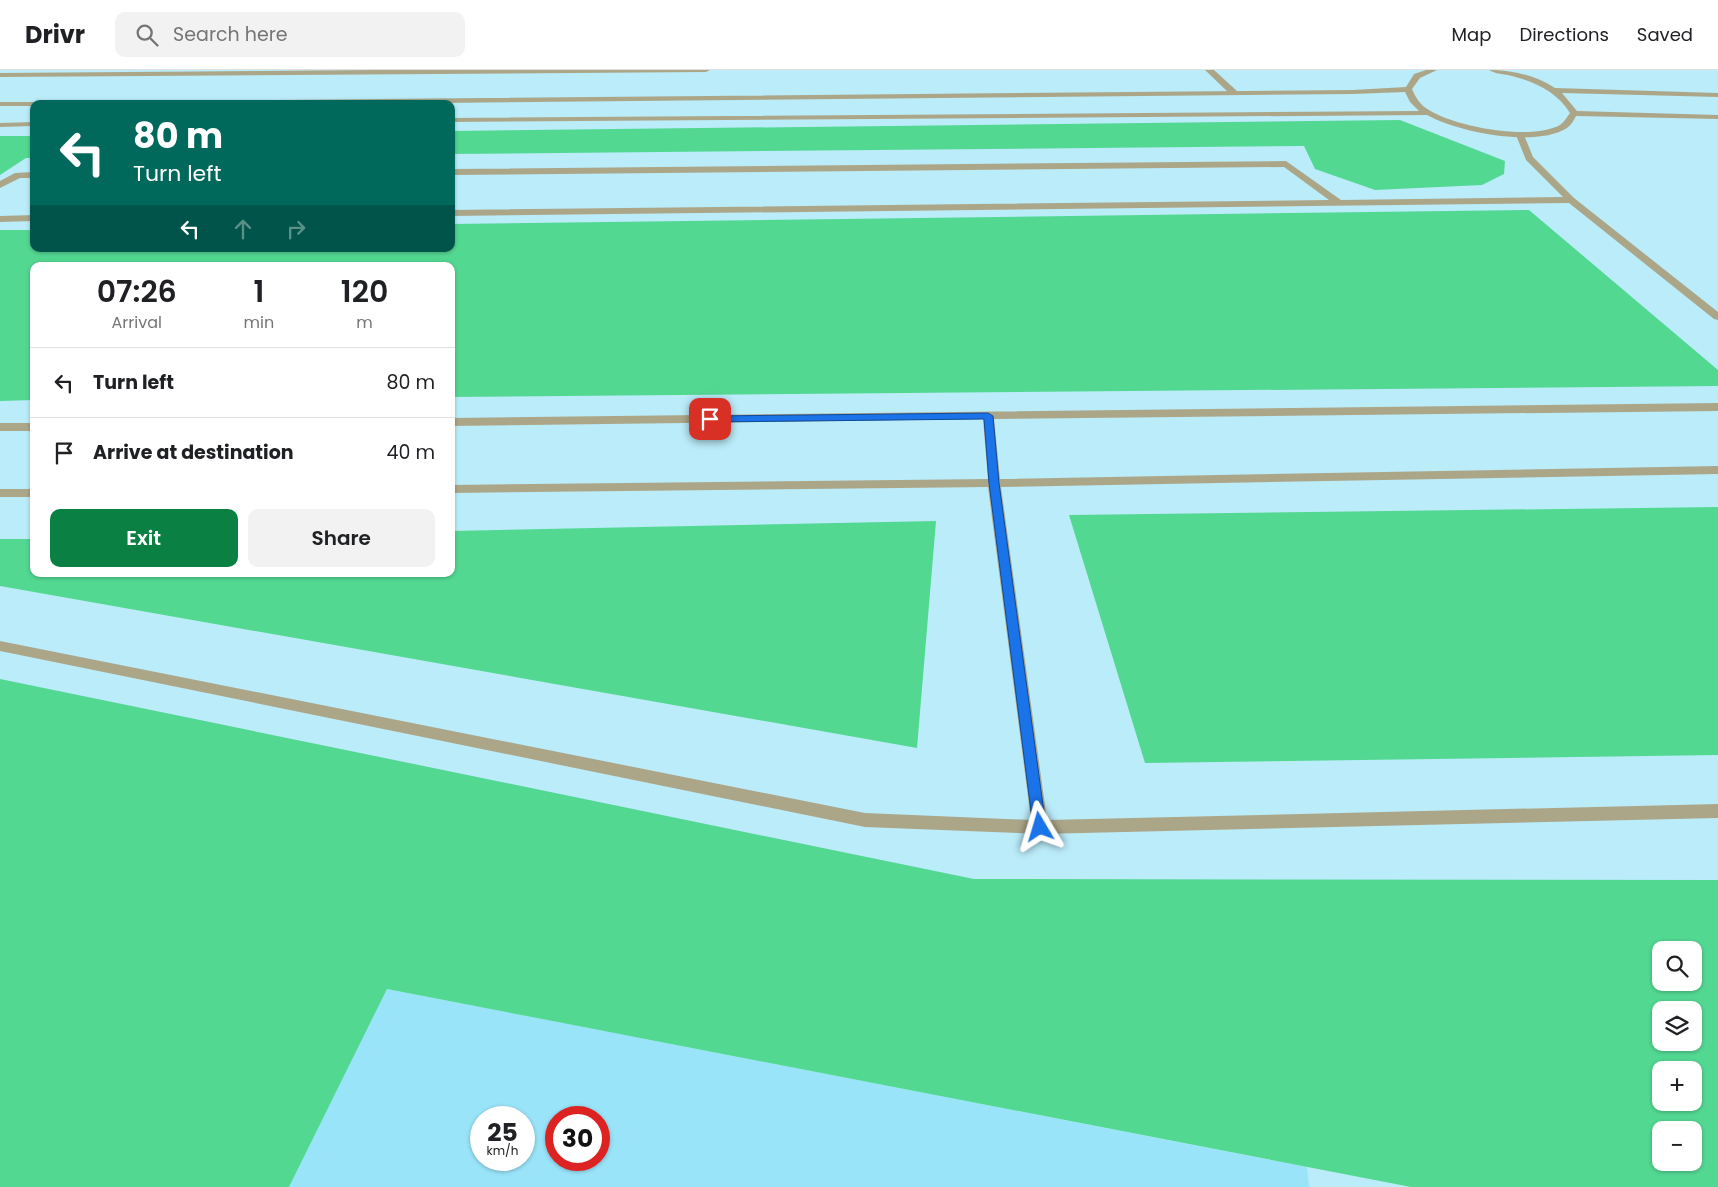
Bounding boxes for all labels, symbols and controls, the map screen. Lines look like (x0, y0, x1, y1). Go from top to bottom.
search box (115, 12, 465, 57)
text: Drivr (25, 18, 85, 51)
icon: search (133, 21, 161, 49)
text: Search here (173, 21, 288, 48)
text: Map (1452, 22, 1491, 47)
text: Directions (1519, 22, 1609, 47)
text: Saved (1637, 22, 1693, 47)
text: 80 m (133, 111, 223, 160)
icon: left (50, 120, 115, 185)
text: Turn left (133, 158, 221, 189)
icon: left (176, 215, 204, 243)
icon: ahead (229, 215, 257, 243)
icon: right (282, 215, 310, 243)
text: 07:26 (97, 270, 177, 313)
text: 1 (253, 270, 264, 313)
text: 120 (341, 270, 388, 313)
text: Arrival (112, 311, 162, 334)
text: min (243, 311, 274, 334)
text: m (356, 311, 373, 334)
icon: left (50, 369, 78, 397)
text: Turn left (93, 369, 174, 396)
text: 80 m (386, 369, 435, 396)
pin (689, 398, 731, 440)
icon: arrive (696, 405, 724, 433)
icon: arrive (50, 439, 78, 467)
text: Arrive at destination (93, 439, 294, 466)
text: 40 m (386, 439, 435, 466)
button: Exit (50, 509, 238, 567)
button: Share (248, 509, 435, 567)
position arrow (1013, 800, 1065, 852)
map controls (1652, 941, 1702, 1171)
button: search (1652, 941, 1702, 991)
button: layers (1652, 1001, 1702, 1051)
button: + (1652, 1061, 1702, 1111)
speed limit sign: 30 (545, 1106, 610, 1171)
text: 25 (487, 1115, 518, 1150)
button: − (1652, 1121, 1702, 1171)
text: km/h (487, 1142, 518, 1159)

